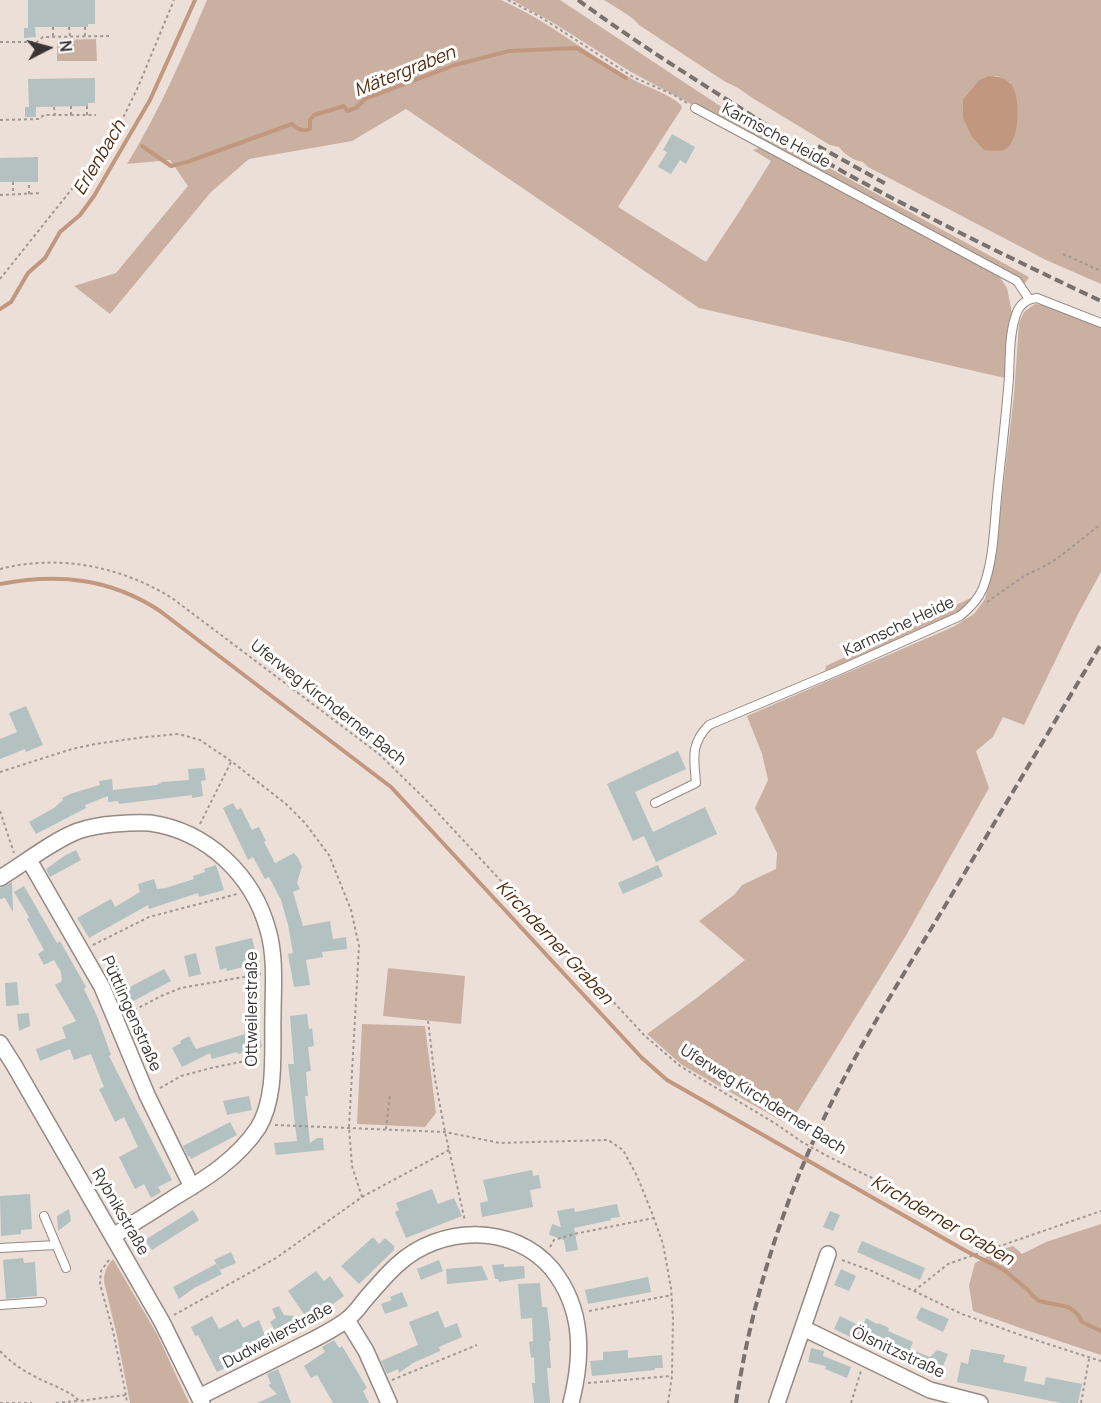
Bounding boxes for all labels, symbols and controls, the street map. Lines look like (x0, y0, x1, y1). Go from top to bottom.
north arrow (18, 18, 78, 78)
text: N (54, 39, 77, 53)
water label: Mätergraben (351, 42, 459, 102)
street label: Karmsche Heide (719, 99, 833, 173)
water label: Erlenbach (69, 117, 131, 199)
street label: Karmsche Heide (841, 593, 957, 661)
street label: Uferweg Kirchderner Bach (246, 636, 410, 770)
water label: Kirchderner Graben (491, 877, 617, 1009)
street label: Ottweilerstraße (243, 951, 263, 1067)
street label: Püttlingenstraße (97, 953, 165, 1075)
street label: Uferweg Kirchderner Bach (676, 1041, 850, 1159)
street label: Rybnikstraße (87, 1165, 153, 1259)
water label: Kirchderner Graben (867, 1171, 1017, 1271)
street label: Dudweilerstraße (220, 1299, 336, 1373)
street label: Ölsnitzstraße (849, 1323, 947, 1383)

